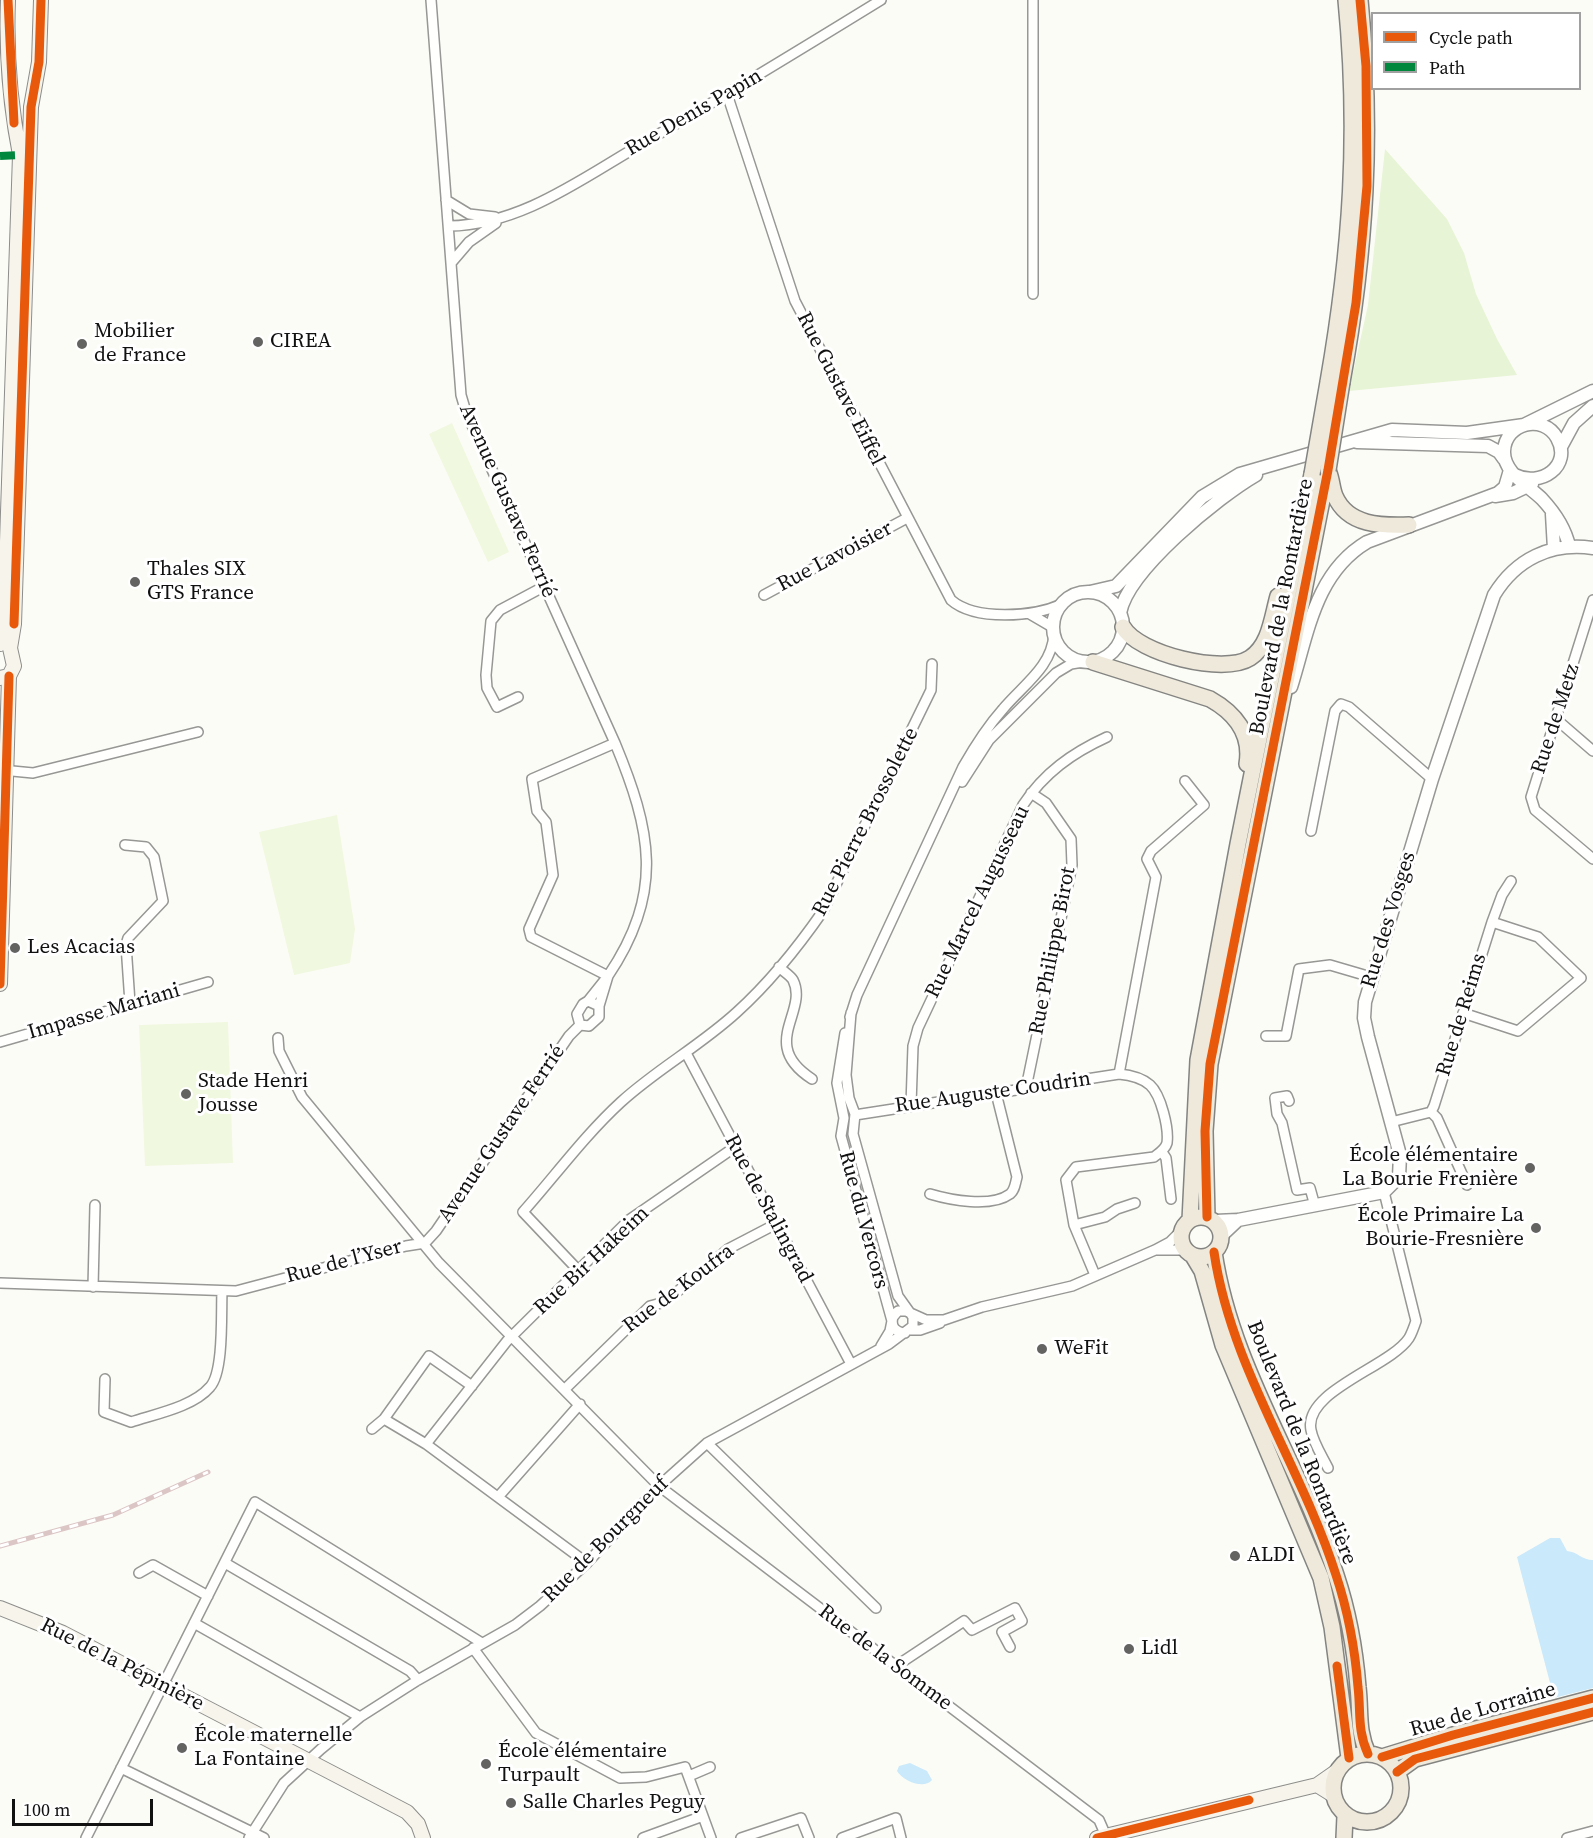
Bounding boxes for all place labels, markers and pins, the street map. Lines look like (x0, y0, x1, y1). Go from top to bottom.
place label: Mobilier de France (94, 319, 186, 369)
place label: CIREA (270, 329, 331, 355)
marker: CIREA (251, 335, 265, 349)
marker: Mobilier de France (75, 337, 89, 351)
place label: Thales SIX GTS France (147, 557, 254, 607)
marker: Thales SIX GTS France (128, 575, 142, 589)
place label: Les Acacias (27, 935, 135, 961)
marker: Les Acacias (8, 941, 22, 955)
place label: Stade Henri Jousse (198, 1069, 308, 1119)
marker: Stade Henri Jousse (179, 1087, 193, 1101)
place label: École élémentaire La Bourie Frenière (1342, 1143, 1518, 1193)
marker: École élémentaire La Bourie Frenière (1523, 1161, 1537, 1175)
place label: École Primaire La Bourie-Fresnière (1357, 1203, 1524, 1253)
marker: École Primaire La Bourie-Fresnière (1529, 1221, 1543, 1235)
place label: WeFit (1054, 1336, 1108, 1362)
marker: WeFit (1035, 1342, 1049, 1356)
place label: ALDI (1247, 1543, 1295, 1569)
marker: ALDI (1228, 1549, 1242, 1563)
place label: Lidl (1141, 1636, 1178, 1662)
marker: Lidl (1122, 1642, 1136, 1656)
place label: École maternelle La Fontaine (194, 1723, 353, 1773)
place label: École élémentaire Turpault (498, 1739, 667, 1789)
marker: École maternelle La Fontaine (175, 1741, 189, 1755)
marker: École élémentaire Turpault (479, 1757, 493, 1771)
place label: Salle Charles Peguy (523, 1790, 705, 1816)
marker: Salle Charles Peguy (504, 1796, 518, 1810)

